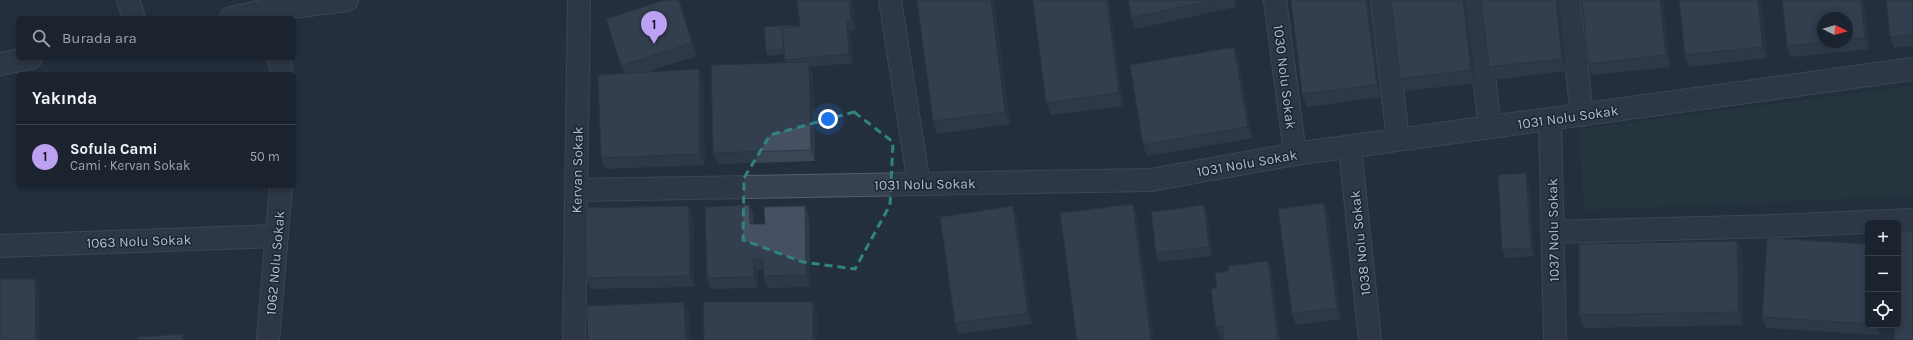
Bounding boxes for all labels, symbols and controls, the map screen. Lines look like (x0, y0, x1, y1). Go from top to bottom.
pin: 1 (641, 11, 667, 44)
north arrow (1817, 12, 1853, 48)
search box (16, 16, 296, 60)
street label: 1030 Nolu Sokak (1270, 24, 1299, 131)
icon: search (30, 27, 52, 49)
text: Burada ara (62, 29, 137, 47)
text: Yakında (32, 88, 97, 108)
street label: 1031 Nolu Sokak (1517, 102, 1620, 133)
your location (818, 109, 838, 129)
street label: Kervan Sokak (568, 126, 587, 214)
text: Sofula Cami (70, 140, 158, 158)
street label: 1031 Nolu Sokak (1196, 146, 1299, 181)
text: 1 (43, 149, 47, 164)
text: 50 m (250, 149, 280, 164)
text: Cami · Kervan Sokak (70, 158, 190, 173)
street label: 1031 Nolu Sokak (874, 175, 976, 194)
street label: 1037 Nolu Sokak (1544, 178, 1563, 282)
street label: 1038 Nolu Sokak (1347, 189, 1374, 296)
street label: 1062 Nolu Sokak (262, 210, 289, 316)
map controls (1865, 220, 1901, 328)
button: + (1865, 220, 1901, 256)
street label: 1063 Nolu Sokak (86, 231, 192, 252)
button: − (1865, 256, 1901, 292)
button: locate (1865, 292, 1901, 328)

